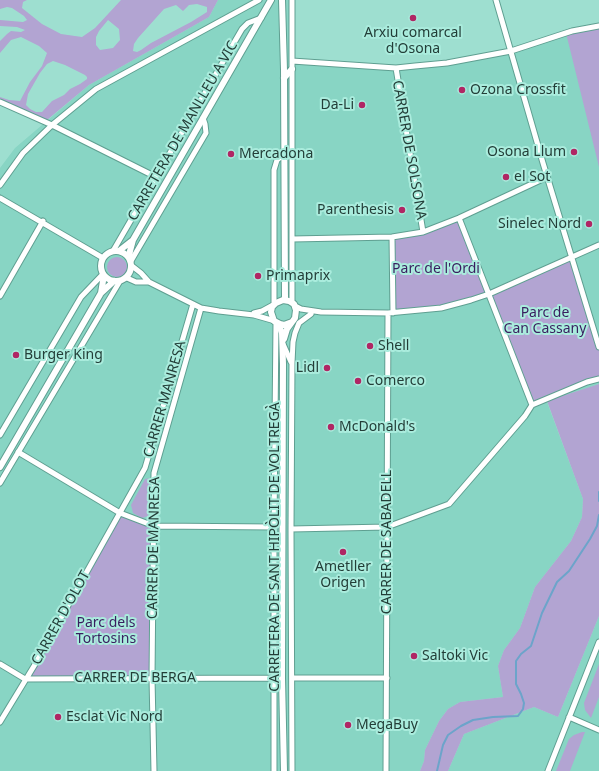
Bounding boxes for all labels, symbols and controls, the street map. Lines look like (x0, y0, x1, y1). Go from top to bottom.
marker: Arxiu comarcal d'Osona (408, 13, 418, 23)
place label: Arxiu comarcal d'Osona (364, 25, 462, 58)
street label: CARRETERA DE MANLLEU A VIC (125, 38, 241, 224)
street label: CARRER DE SOLSONA (388, 79, 430, 221)
place label: Ozona Crossfit (470, 82, 566, 98)
marker: Ozona Crossfit (457, 85, 467, 95)
place label: Da-Li (320, 97, 354, 113)
marker: Da-Li (357, 100, 367, 110)
place label: Osona Llum (487, 144, 566, 160)
place label: Mercadona (239, 146, 313, 162)
marker: Osona Llum (569, 147, 579, 157)
marker: Mercadona (226, 149, 236, 159)
place label: el Sot (514, 169, 550, 185)
marker: el Sot (501, 172, 511, 182)
place label: Parenthesis (317, 202, 394, 218)
marker: Parenthesis (397, 205, 407, 215)
place label: Sinelec Nord (498, 216, 581, 232)
marker: Sinelec Nord (584, 219, 594, 229)
park label: Parc de l'Ordi (392, 261, 480, 277)
place label: Primaprix (266, 268, 330, 284)
marker: Primaprix (253, 271, 263, 281)
park label: Parc de Can Cassany (504, 305, 586, 338)
place label: Shell (378, 338, 409, 354)
street label: CARRER MANRESA (140, 339, 190, 459)
marker: Shell (365, 341, 375, 351)
place label: Burger King (24, 347, 103, 363)
marker: Burger King (11, 350, 21, 360)
place label: Lidl (296, 360, 319, 376)
marker: Lidl (322, 363, 332, 373)
place label: Comerco (366, 373, 425, 389)
marker: Comerco (353, 376, 363, 386)
street label: CARRETERA DE SANT HIPÒLIT DE VOLTREGÀ (267, 402, 283, 692)
place label: McDonald's (339, 419, 415, 435)
marker: McDonald's (326, 422, 336, 432)
street label: CARRER DE SABADELL (379, 470, 395, 614)
street label: CARRER DE MANRESA (144, 477, 164, 619)
marker: Ametller Origen (338, 547, 348, 557)
place label: Ametller Origen (315, 559, 371, 592)
street label: CARRER D'OLOT (28, 568, 94, 668)
park label: Parc dels Tortosins (76, 615, 136, 648)
place label: Saltoki Vic (422, 648, 488, 664)
marker: Saltoki Vic (409, 651, 419, 661)
street label: CARRER DE BERGA (74, 670, 196, 686)
place label: Esclat Vic Nord (66, 709, 163, 725)
marker: Esclat Vic Nord (53, 712, 63, 722)
place label: MegaBuy (356, 717, 418, 733)
marker: MegaBuy (343, 720, 353, 730)

